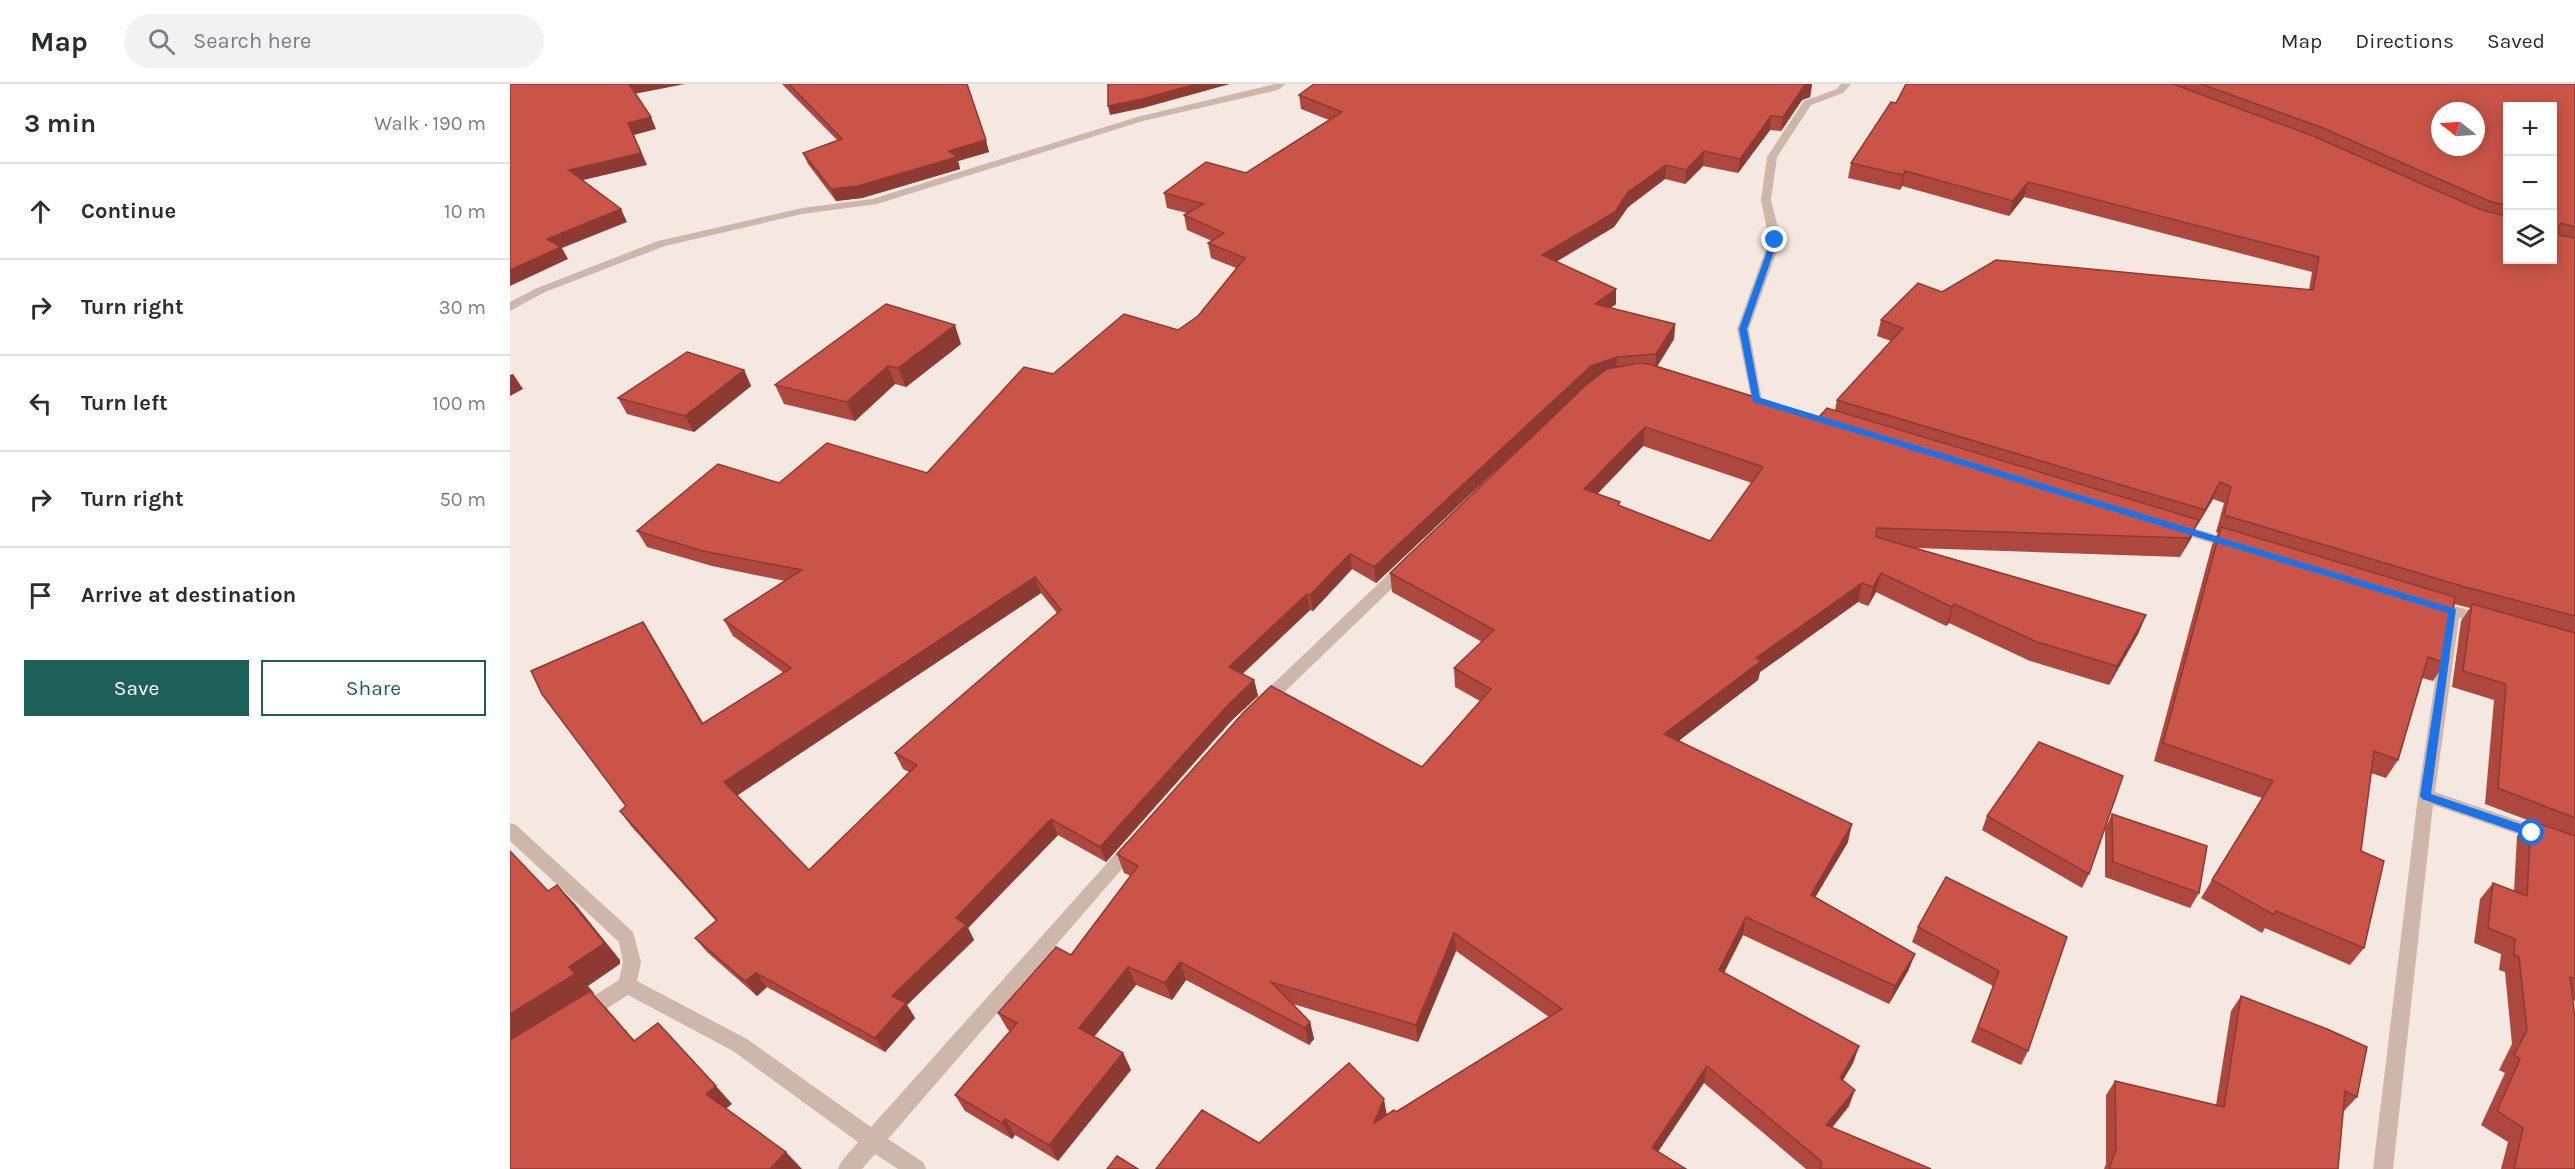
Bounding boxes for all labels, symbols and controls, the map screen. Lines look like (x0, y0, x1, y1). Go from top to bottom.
search box (124, 14, 544, 68)
text: Map (30, 25, 88, 58)
icon: search (145, 25, 178, 58)
text: Search here (193, 28, 311, 54)
text: Map (2281, 29, 2322, 53)
text: Directions (2355, 29, 2454, 53)
text: Saved (2487, 29, 2545, 53)
north arrow (2431, 102, 2485, 156)
map controls (2503, 102, 2557, 264)
button: + (2503, 102, 2557, 156)
text: 3 min (24, 108, 96, 139)
text: Walk · 190 m (374, 112, 486, 135)
button: − (2503, 156, 2557, 210)
icon: ahead (24, 195, 57, 228)
text: Continue (81, 198, 176, 224)
text: 10 m (444, 200, 486, 223)
button: layers (2503, 210, 2557, 264)
route end (1761, 226, 1787, 252)
icon: right (24, 291, 57, 324)
text: Turn right (81, 294, 184, 320)
text: 30 m (439, 296, 486, 319)
icon: left (24, 387, 57, 420)
text: Turn left (81, 390, 168, 416)
text: 100 m (432, 392, 486, 415)
icon: right (24, 483, 57, 516)
text: Turn right (81, 486, 184, 512)
text: 50 m (439, 488, 486, 511)
icon: arrive (24, 579, 57, 612)
text: Arrive at destination (81, 582, 296, 608)
button: Save (24, 660, 249, 716)
button: Share (261, 660, 486, 716)
route start (2518, 819, 2544, 845)

